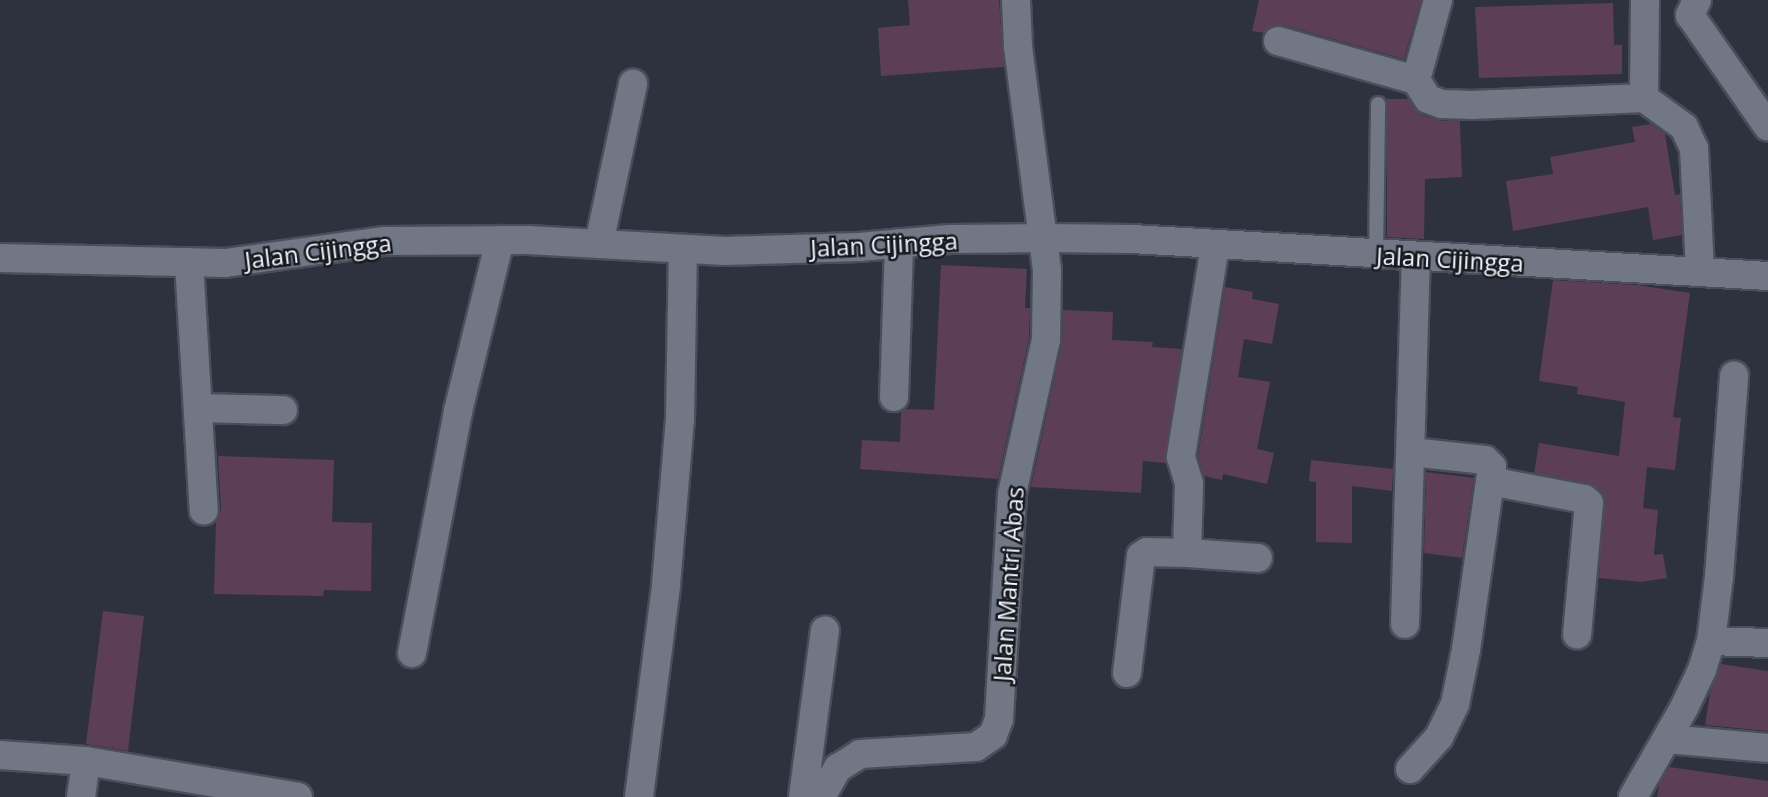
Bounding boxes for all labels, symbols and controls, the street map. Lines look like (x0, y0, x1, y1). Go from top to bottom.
street label: Jalan Cijingga (810, 226, 958, 262)
street label: Jalan Cijingga (243, 228, 393, 274)
street label: Jalan Cijingga (1376, 241, 1524, 277)
street label: Jalan Mantri Abas (987, 486, 1029, 682)

